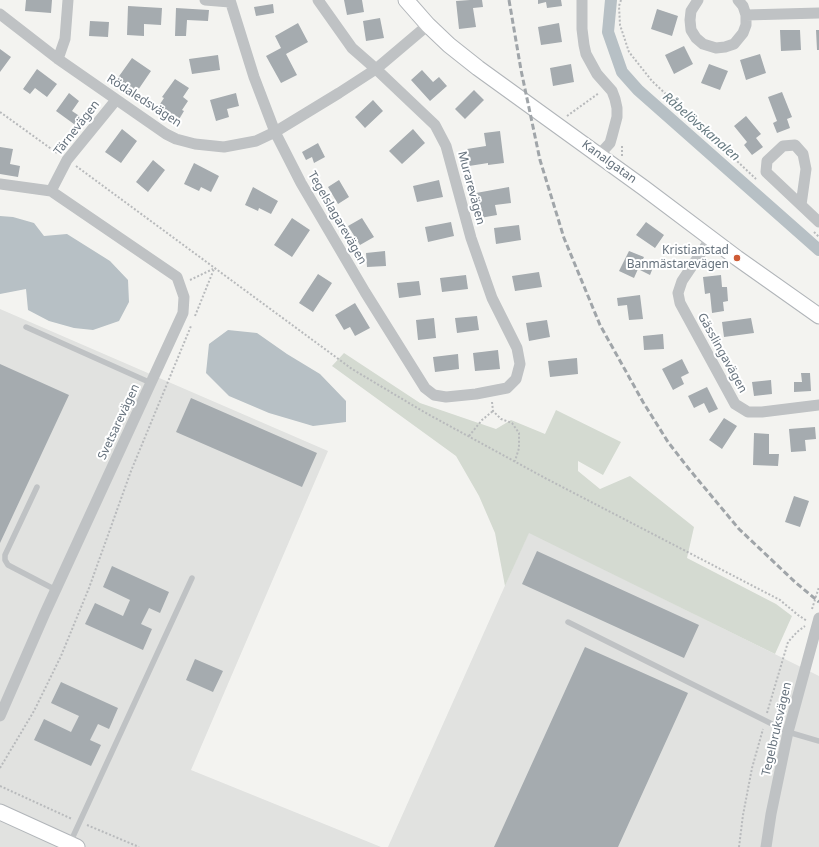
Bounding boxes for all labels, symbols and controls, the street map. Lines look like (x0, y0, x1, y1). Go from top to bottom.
street label: Rödaledsvägen (104, 71, 184, 131)
water label: Råbelövskanalen (659, 89, 743, 165)
street label: Tärnevägen (51, 98, 103, 158)
street label: Kanalgatan (579, 137, 639, 187)
street label: Murarevägen (454, 150, 488, 226)
street label: Tegelslagarevägen (304, 169, 370, 267)
place label: Kristianstad Banmästarevägen (627, 244, 729, 272)
marker: Kristianstad Banmästarevägen (732, 253, 742, 263)
street label: Gässlingavägen (694, 311, 750, 395)
street label: Svetsarevägen (95, 382, 143, 462)
street label: Tegelbruksvägen (759, 681, 795, 777)

